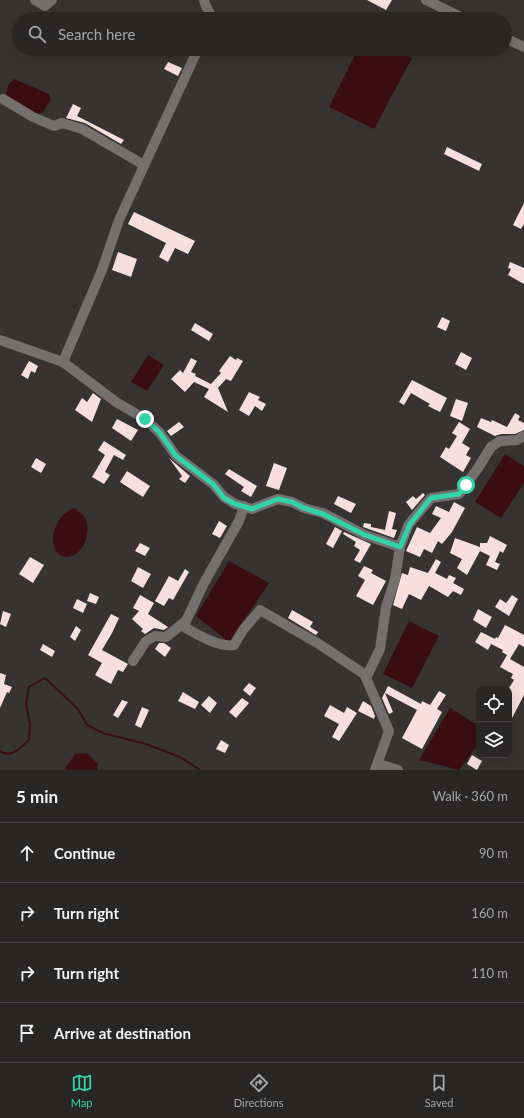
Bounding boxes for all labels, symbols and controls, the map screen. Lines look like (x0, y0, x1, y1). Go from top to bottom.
search box (12, 12, 512, 56)
icon: search (26, 23, 48, 45)
text: Search here (58, 25, 135, 43)
route end (136, 410, 154, 428)
route start (457, 476, 475, 494)
map controls (476, 686, 512, 758)
button: locate (476, 686, 512, 722)
button: layers (476, 722, 512, 758)
text: 5 min (16, 786, 58, 807)
text: Walk · 360 m (432, 788, 508, 804)
icon: ahead (16, 842, 38, 864)
text: Continue (54, 844, 115, 862)
text: 90 m (479, 845, 508, 861)
icon: right (16, 902, 38, 924)
text: Turn right (54, 904, 119, 922)
text: 160 m (471, 905, 508, 921)
icon: right (16, 962, 38, 984)
text: Turn right (54, 964, 119, 982)
text: 110 m (471, 965, 508, 981)
icon: arrive (16, 1022, 38, 1044)
text: Arrive at destination (54, 1024, 191, 1042)
tab: Map (71, 1072, 93, 1109)
tab: Directions (234, 1072, 283, 1109)
tab: Saved (425, 1072, 453, 1109)

